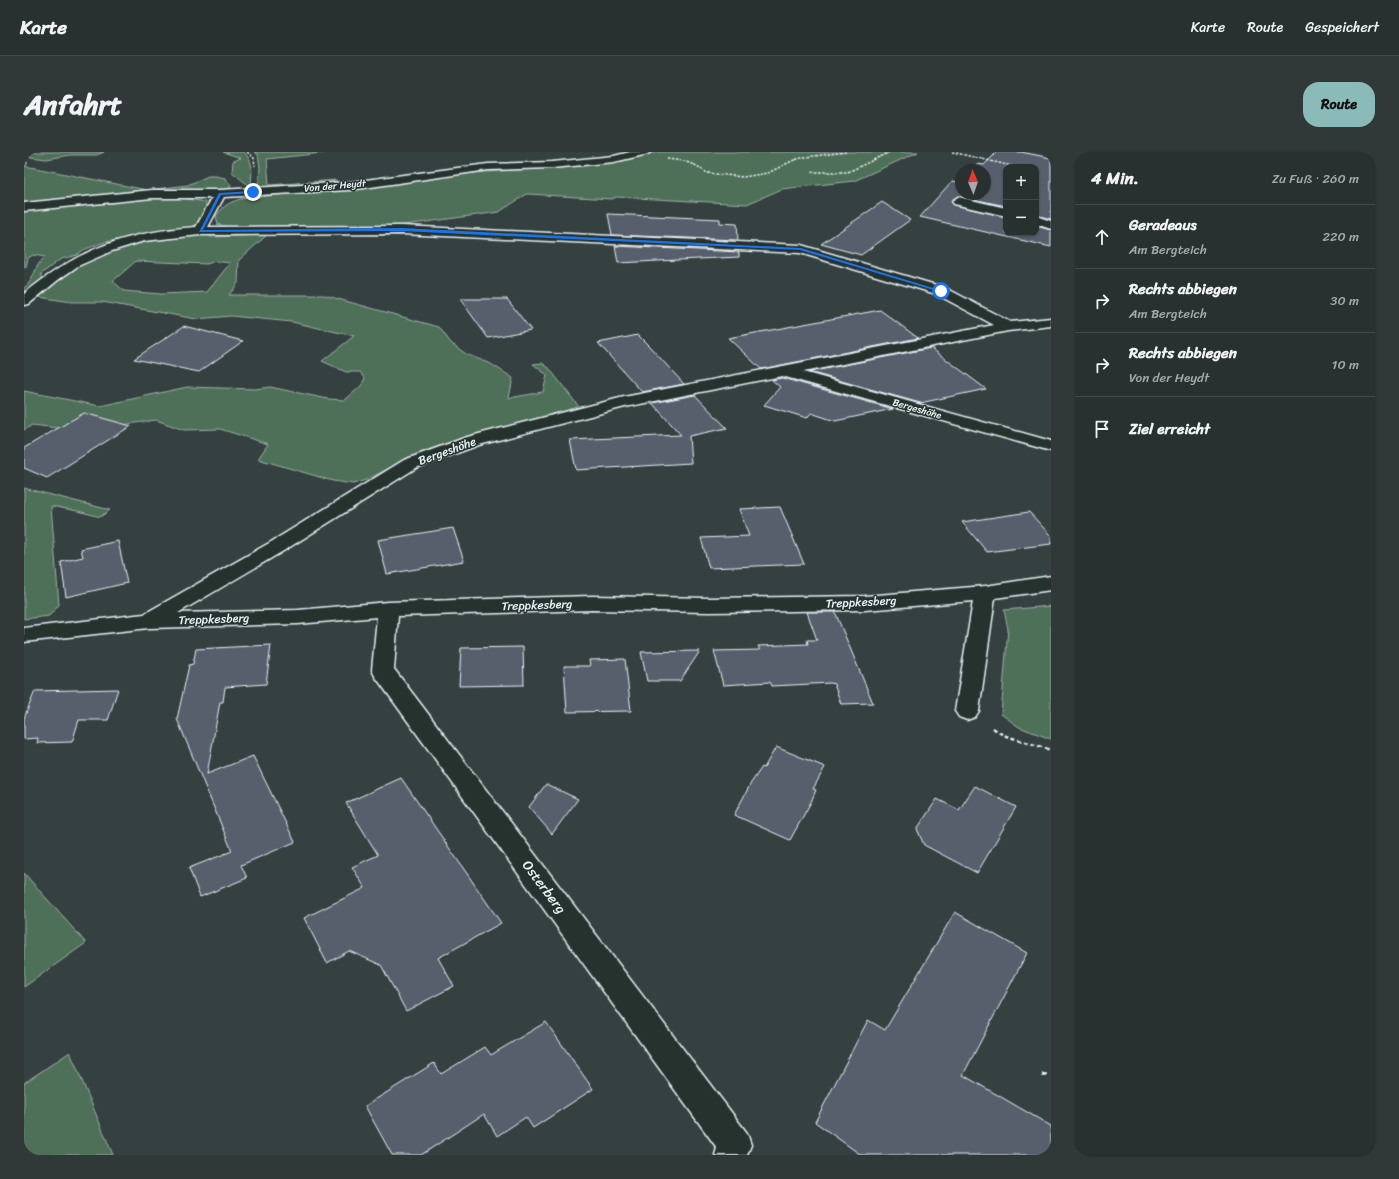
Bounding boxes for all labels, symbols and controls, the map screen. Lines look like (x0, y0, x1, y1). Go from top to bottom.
text: Karte (20, 11, 67, 44)
text: Karte (1191, 15, 1225, 40)
text: Route (1247, 15, 1283, 40)
text: Gespeichert (1305, 15, 1379, 40)
text: Anfahrt (24, 80, 122, 129)
button: Route (1303, 82, 1375, 127)
text: 4 Min. (1091, 163, 1139, 193)
north arrow (955, 164, 991, 200)
map controls (1003, 164, 1039, 236)
button: + (1003, 164, 1039, 200)
text: Zu Fuß · 260 m (1272, 167, 1359, 190)
street label: Von der Heydt (303, 174, 367, 198)
route end (244, 183, 262, 201)
button: − (1003, 200, 1039, 236)
text: Geradeaus (1129, 212, 1197, 238)
text: 220 m (1322, 225, 1359, 248)
icon: ahead (1091, 226, 1113, 248)
text: Am Bergteich (1129, 238, 1207, 261)
text: Rechts abbiegen (1129, 276, 1237, 302)
route start (932, 282, 950, 300)
text: 30 m (1330, 289, 1359, 312)
icon: right (1091, 290, 1113, 312)
text: Am Bergteich (1129, 302, 1207, 325)
text: Rechts abbiegen (1129, 340, 1237, 366)
text: 10 m (1332, 353, 1359, 376)
icon: right (1091, 354, 1113, 376)
text: Von der Heydt (1129, 366, 1209, 389)
street label: Bergeshöhe (890, 393, 944, 425)
text: Ziel erreicht (1129, 416, 1210, 442)
icon: arrive (1091, 418, 1113, 440)
street label: Bergeshöhe (415, 430, 479, 472)
street label: Treppkesberg (825, 589, 897, 615)
street label: Treppkesberg (501, 593, 573, 617)
street label: Treppkesberg (178, 607, 250, 631)
street label: Osterberg (515, 855, 573, 919)

